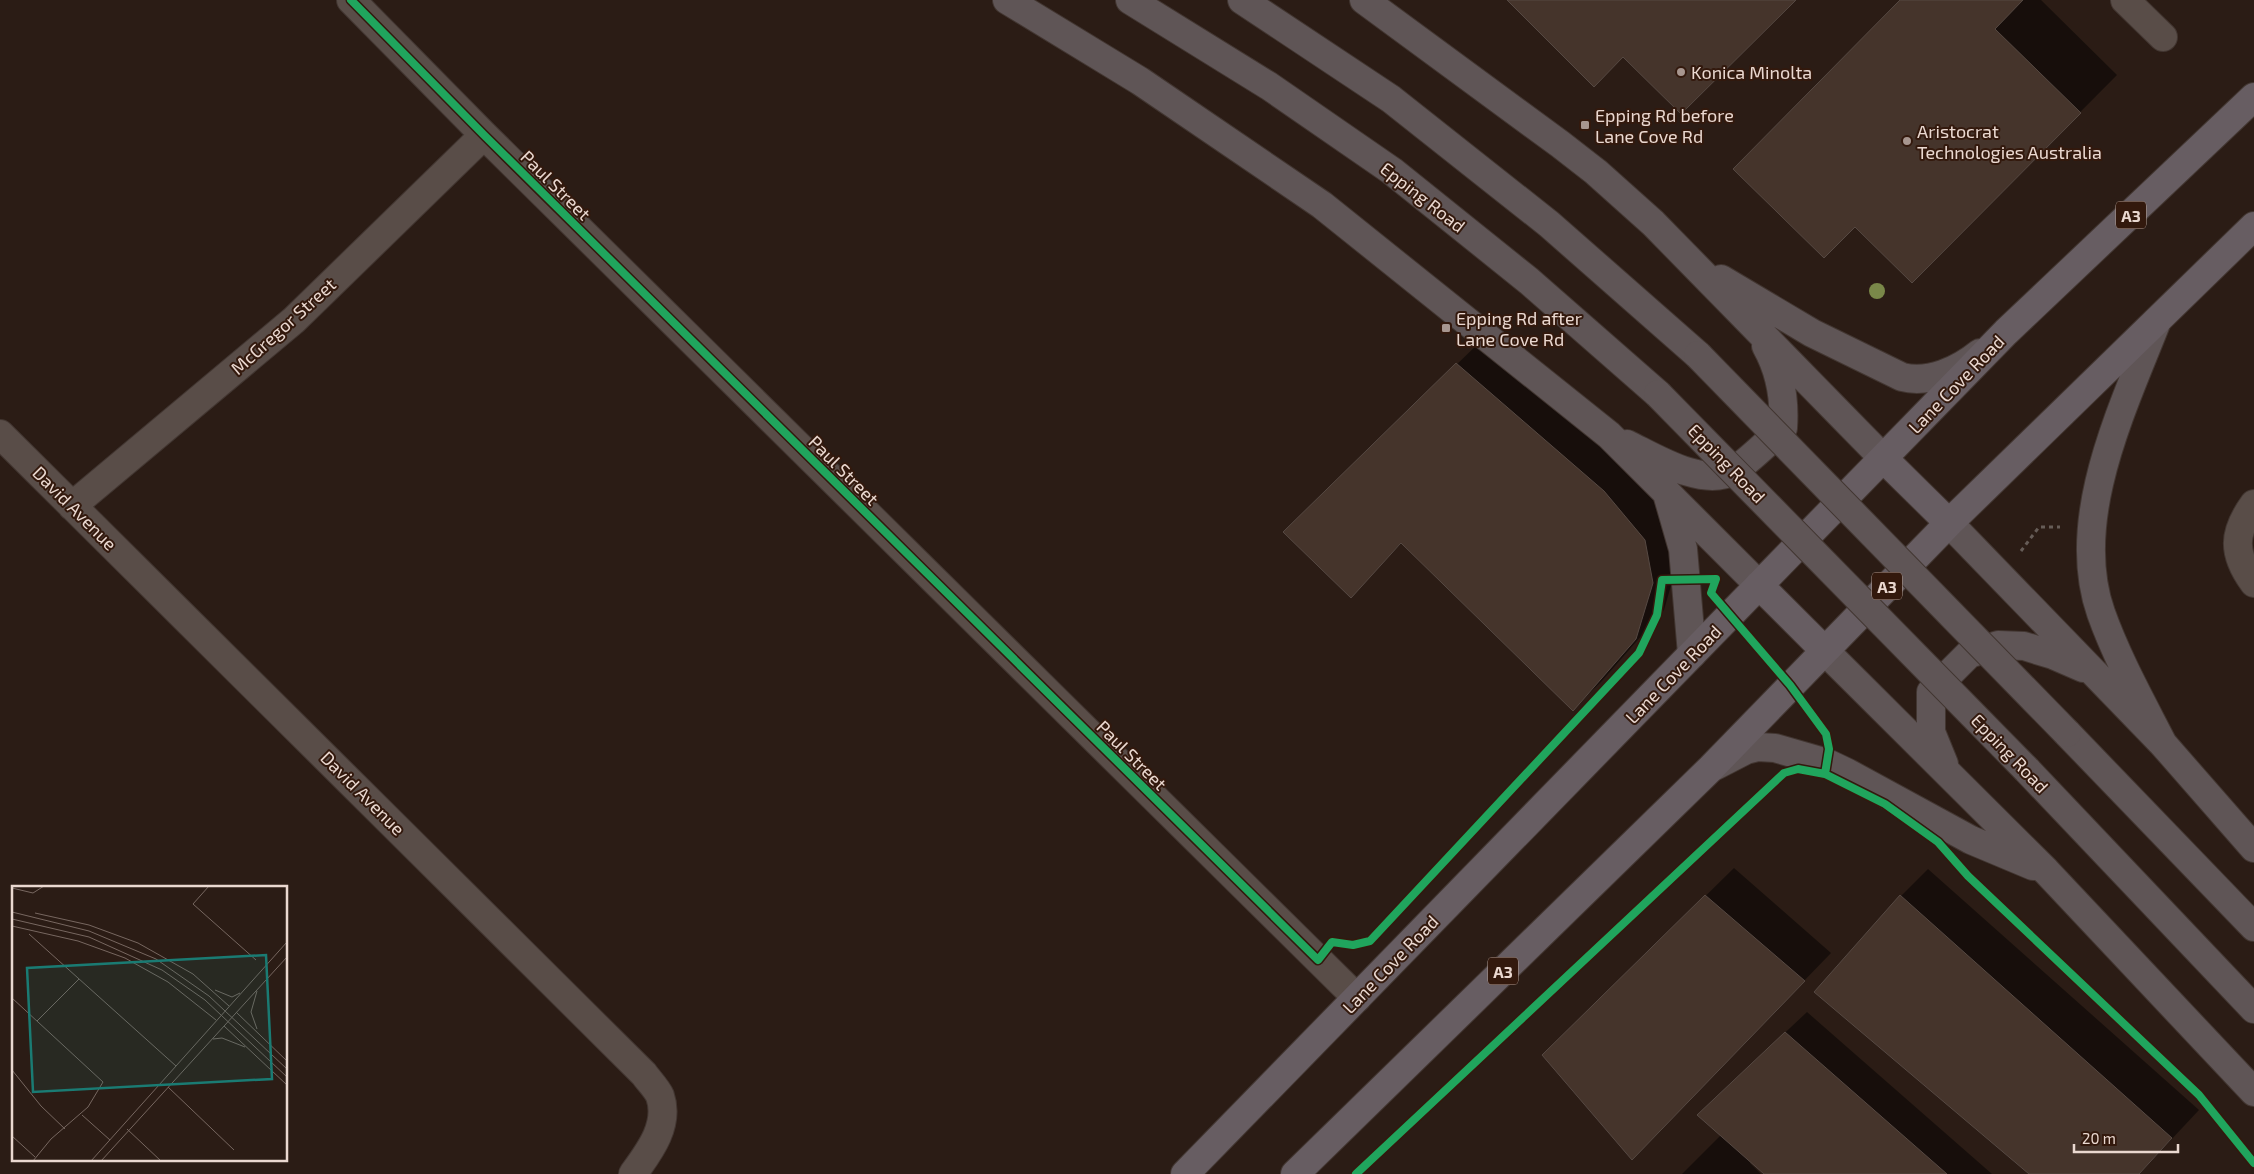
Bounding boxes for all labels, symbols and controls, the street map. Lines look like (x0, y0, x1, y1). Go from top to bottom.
place label: Konica Minolta (1691, 61, 1812, 83)
marker: Konica Minolta (1675, 66, 1687, 78)
place label: Epping Rd before Lane Cove Rd (1595, 104, 1734, 147)
marker: Epping Rd before Lane Cove Rd (1579, 119, 1591, 131)
place label: Aristocrat Technologies Australia (1917, 120, 2102, 163)
marker: Aristocrat Technologies Australia (1901, 135, 1913, 147)
street label: Paul Street (517, 146, 596, 225)
street label: Epping Road (1376, 157, 1470, 237)
road number: A3 (2116, 202, 2146, 228)
street label: McGregor Street (226, 273, 340, 379)
place label: Epping Rd after Lane Cove Rd (1456, 307, 1582, 350)
marker: Epping Rd after Lane Cove Rd (1440, 322, 1452, 334)
street label: Lane Cove Road (1904, 330, 2008, 438)
street label: Epping Road (1684, 419, 1770, 507)
street label: Paul Street (805, 431, 884, 510)
street label: David Avenue (28, 461, 122, 555)
road number: A3 (1872, 572, 1902, 600)
street label: Lane Cove Road (1621, 620, 1725, 728)
street label: Epping Road (1967, 709, 2053, 797)
street label: Paul Street (1093, 716, 1172, 795)
street label: David Avenue (316, 746, 410, 840)
inset map (12, 886, 288, 1162)
street label: Lane Cove Road (1338, 910, 1442, 1018)
road number: A3 (1488, 958, 1518, 984)
scale bar (2074, 1122, 2178, 1154)
text: 20 m (2082, 1129, 2116, 1147)

